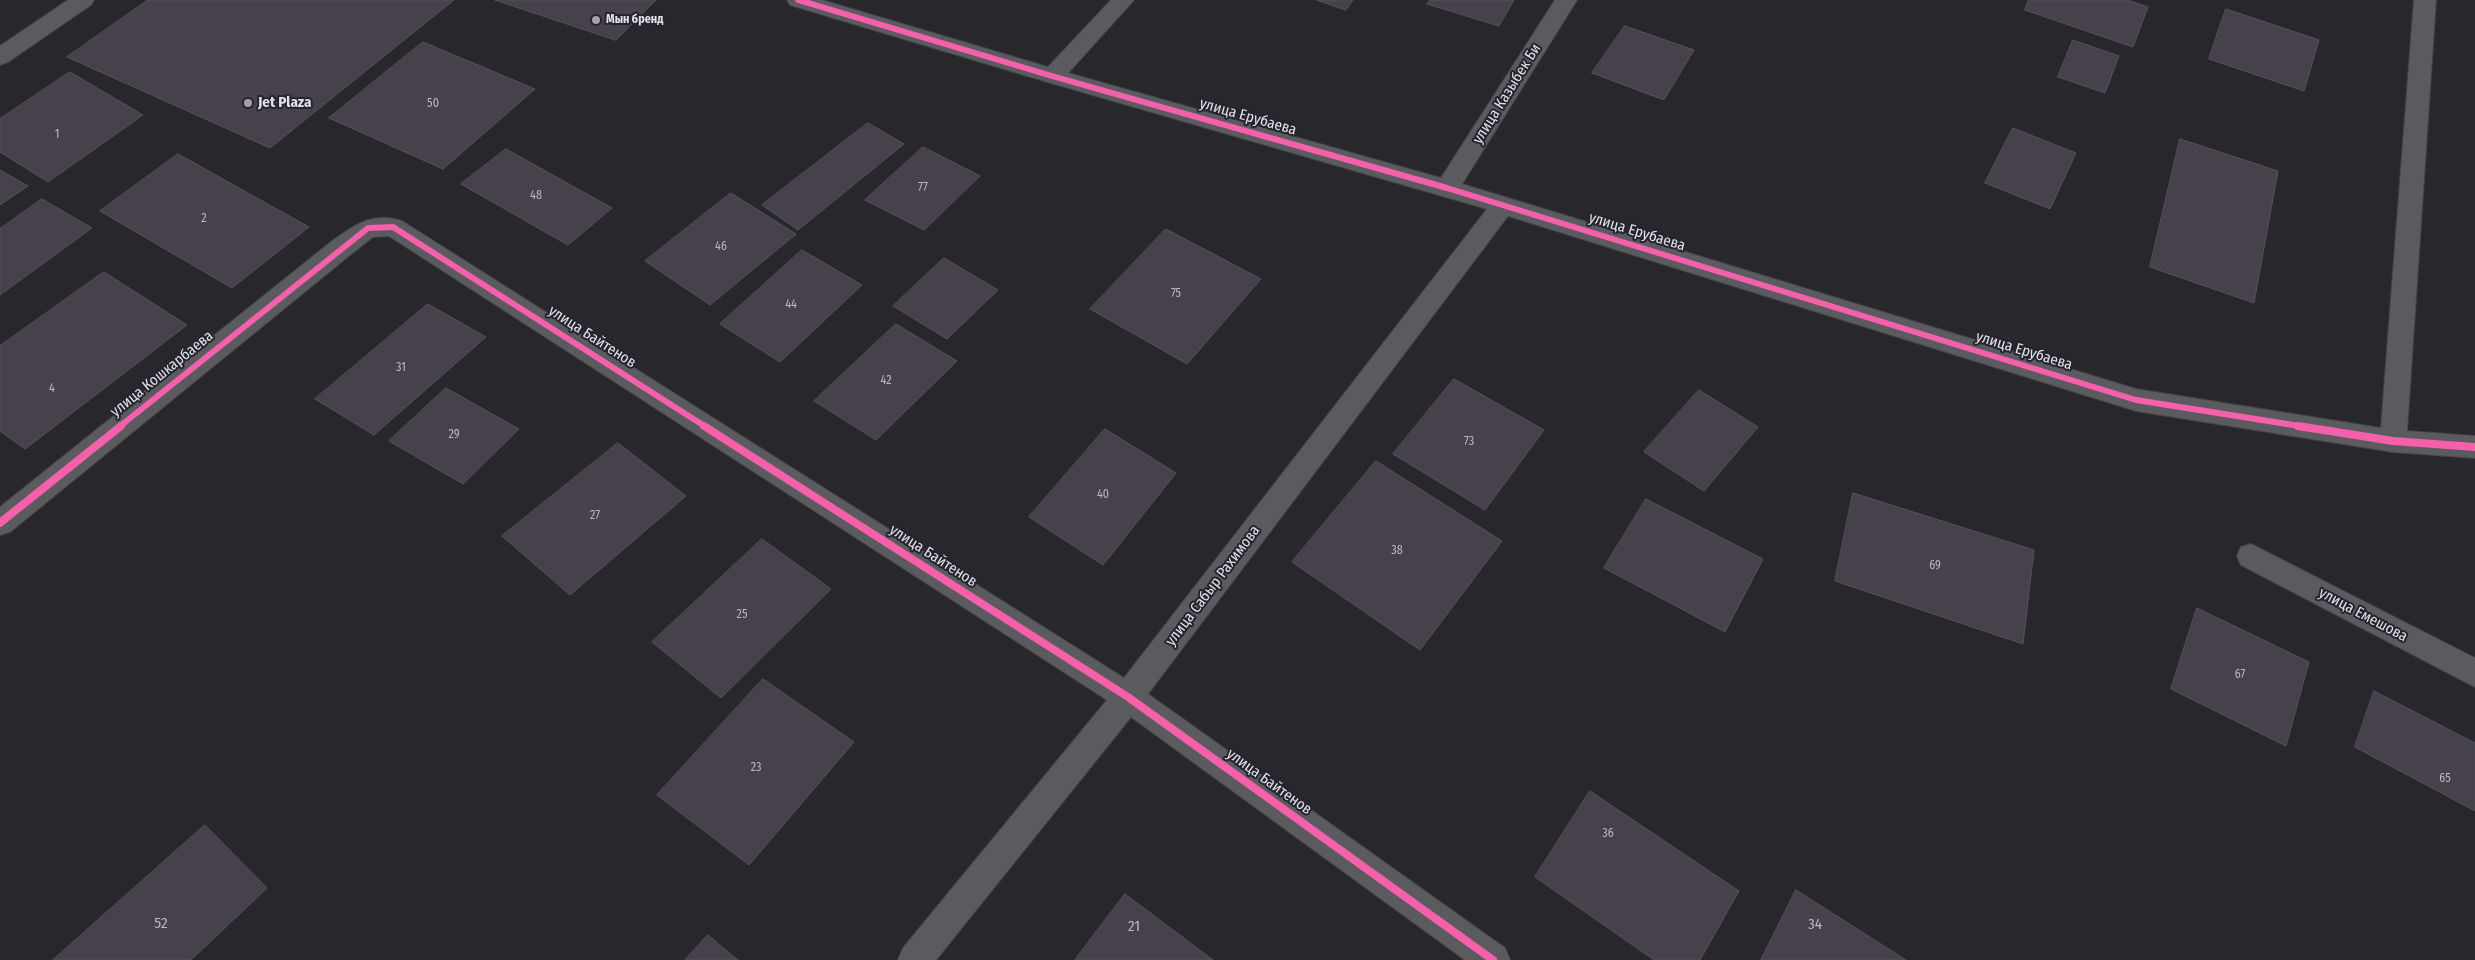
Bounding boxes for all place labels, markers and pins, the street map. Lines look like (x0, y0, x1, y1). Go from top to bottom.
place label: Мын бренд (606, 13, 663, 27)
marker: Мын бренд (590, 14, 602, 26)
place label: Jet Plaza (258, 94, 311, 112)
marker: Jet Plaza (242, 97, 254, 109)

